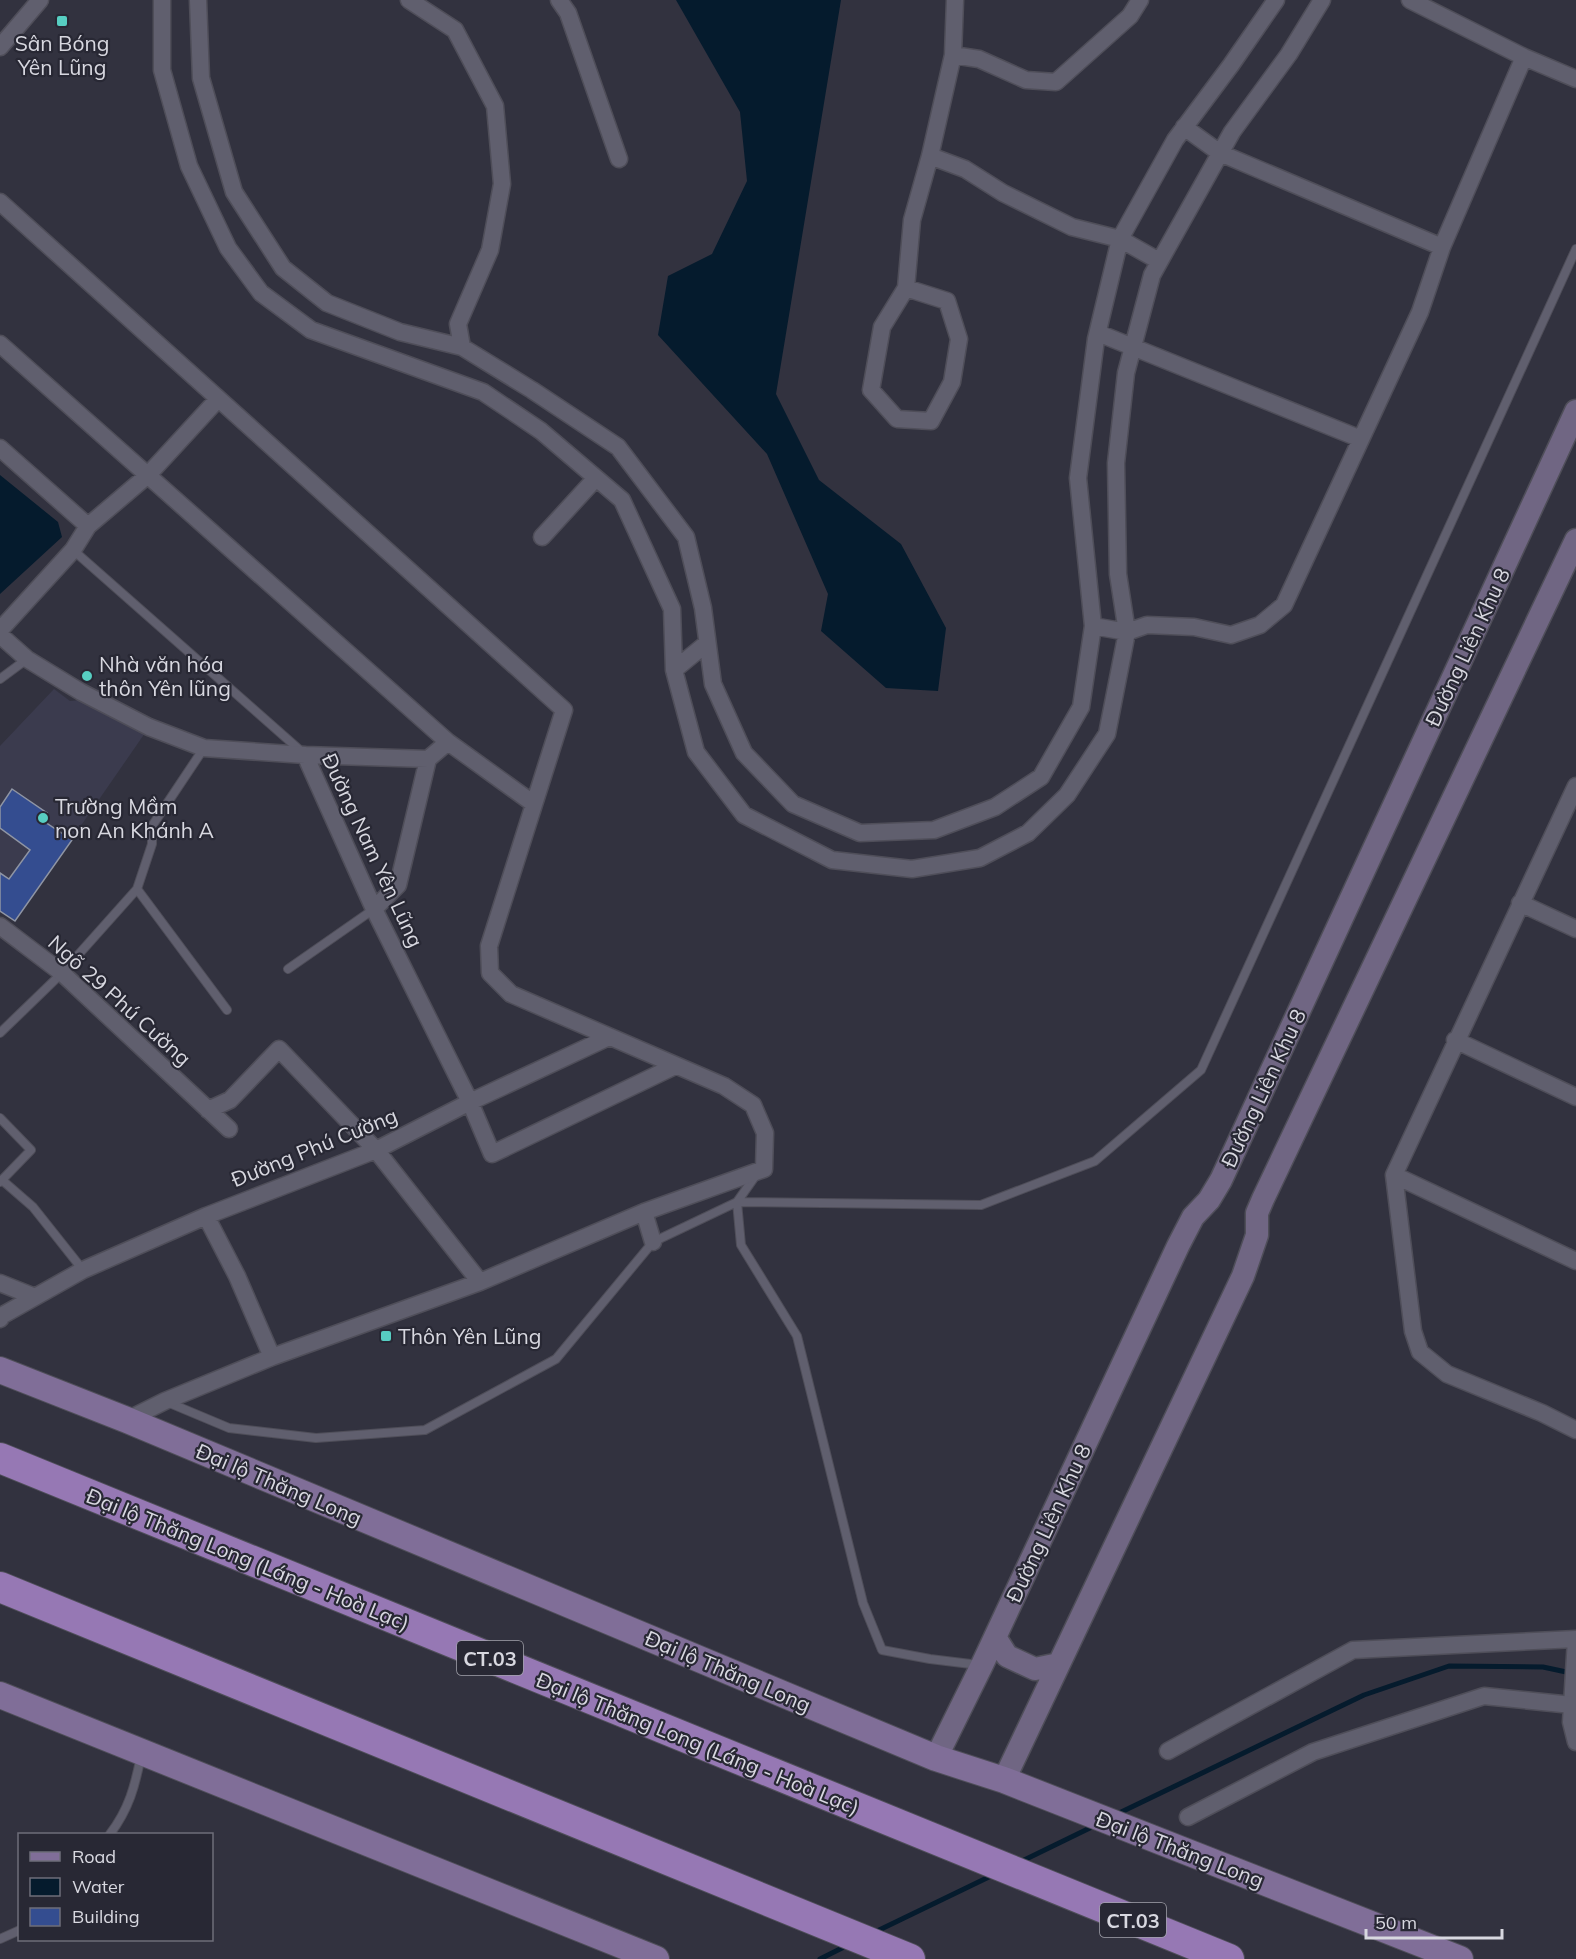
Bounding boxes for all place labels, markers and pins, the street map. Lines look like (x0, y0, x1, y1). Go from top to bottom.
marker: Sân Bóng Yên Lũng (55, 14, 69, 28)
place label: Sân Bóng Yên Lũng (15, 30, 109, 80)
place label: Nhà văn hóa thôn Yên lũng (99, 651, 231, 701)
marker: Nhà văn hóa thôn Yên lũng (80, 669, 94, 683)
place label: Trường Mầm non An Khánh A (55, 793, 215, 843)
marker: Trường Mầm non An Khánh A (36, 811, 50, 825)
place label: Thôn Yên Lũng (398, 1323, 541, 1349)
marker: Thôn Yên Lũng (379, 1329, 393, 1343)

